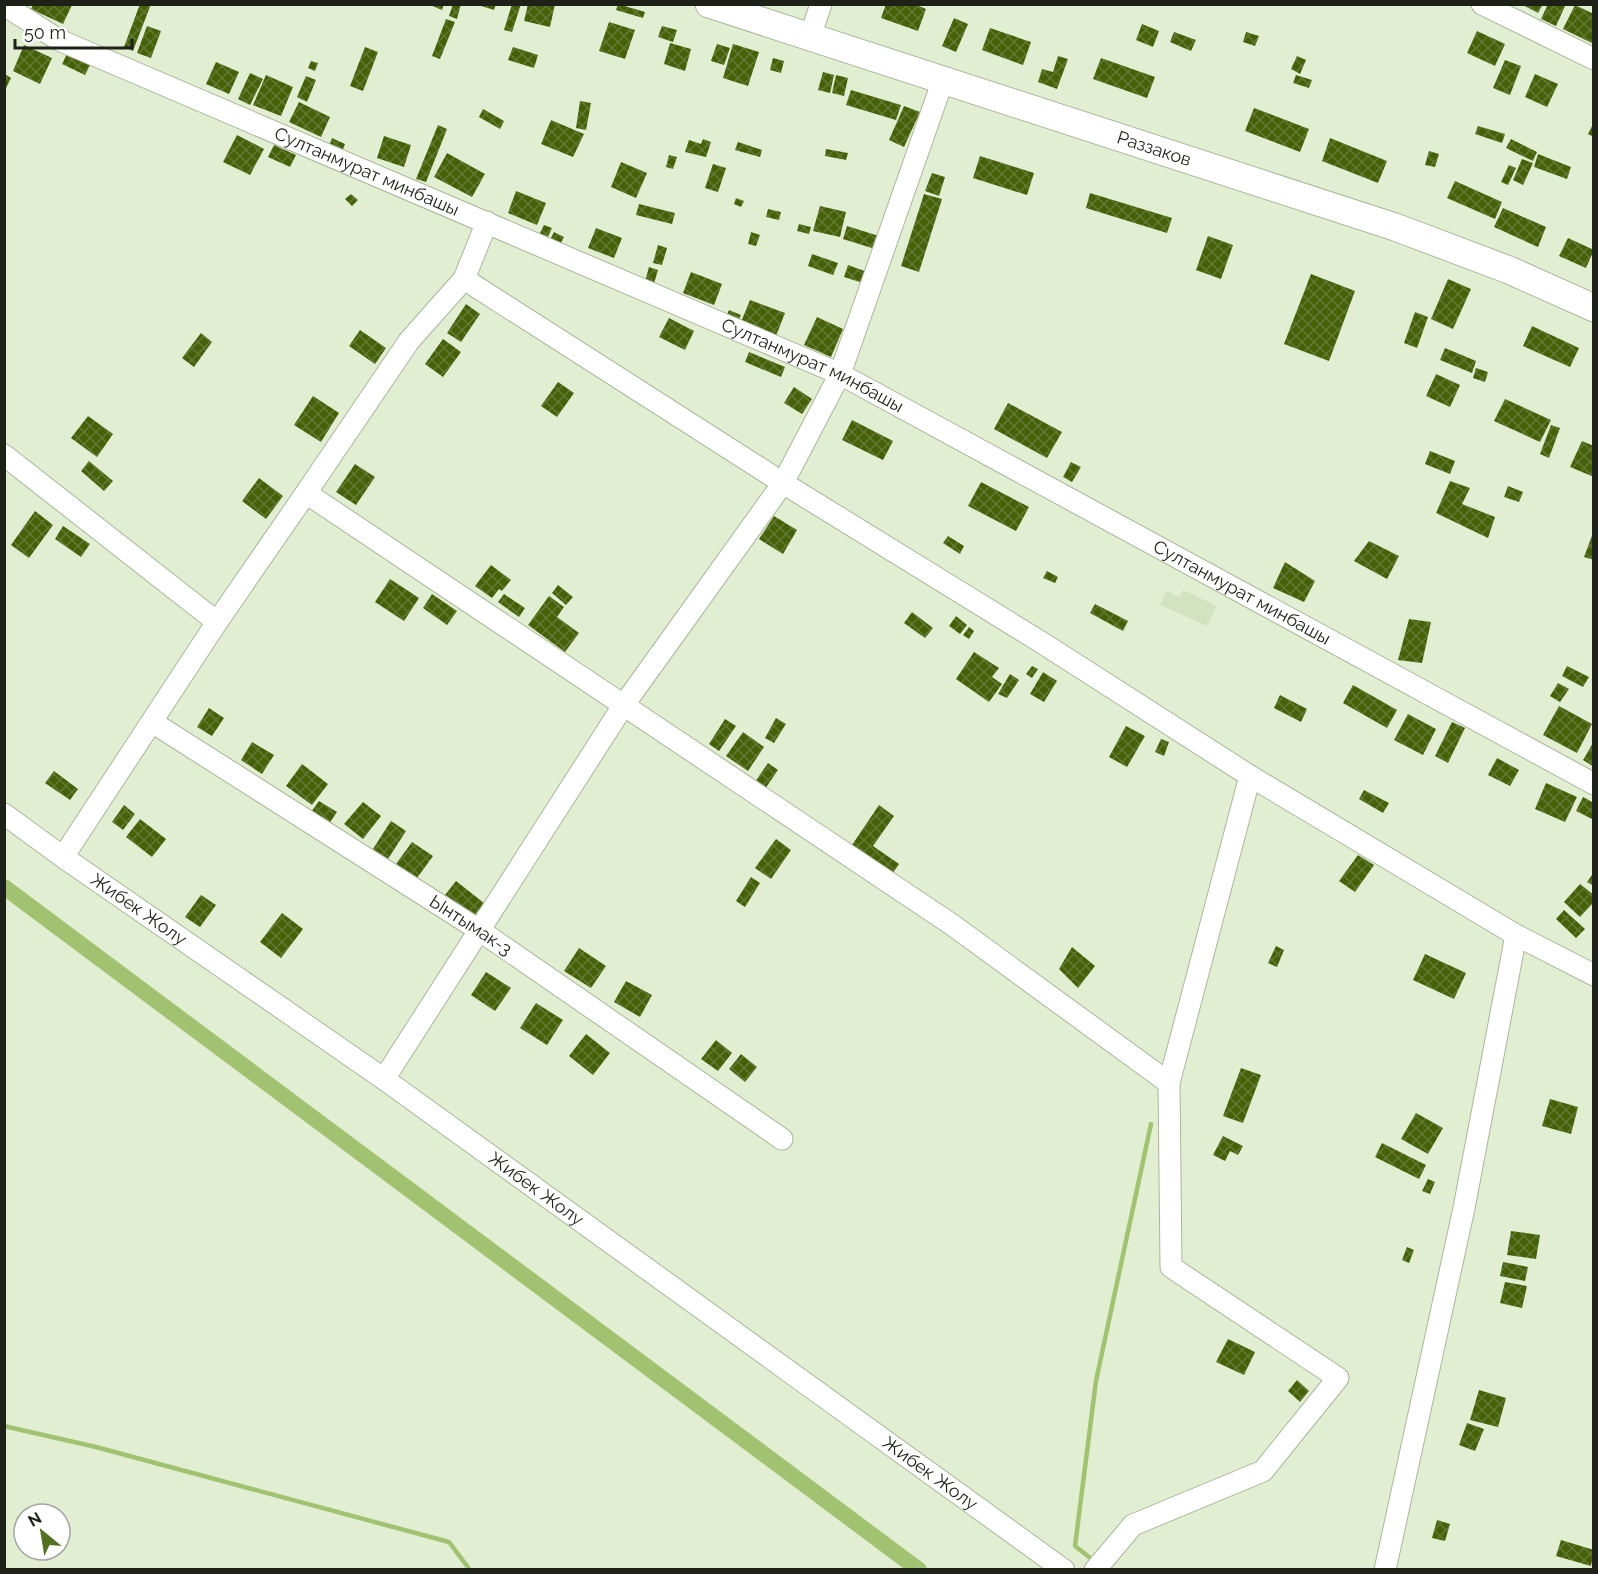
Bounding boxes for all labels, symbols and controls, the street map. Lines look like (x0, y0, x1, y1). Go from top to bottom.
scale bar (15, 12, 132, 50)
text: 50 m (24, 22, 66, 43)
street label: Султанмурат минбашы (272, 122, 463, 220)
street label: Раззаков (1115, 126, 1194, 170)
street label: Султанмурат минбашы (718, 314, 907, 417)
street label: Султанмурат минбашы (1150, 535, 1334, 649)
street label: Жибек Жолу (87, 868, 191, 949)
street label: Ынтымак-3 (426, 890, 516, 960)
street label: Жибек Жолу (485, 1147, 588, 1230)
street label: Жибек Жолу (879, 1432, 982, 1514)
north arrow (12, 1502, 72, 1562)
text: N (25, 1508, 45, 1531)

